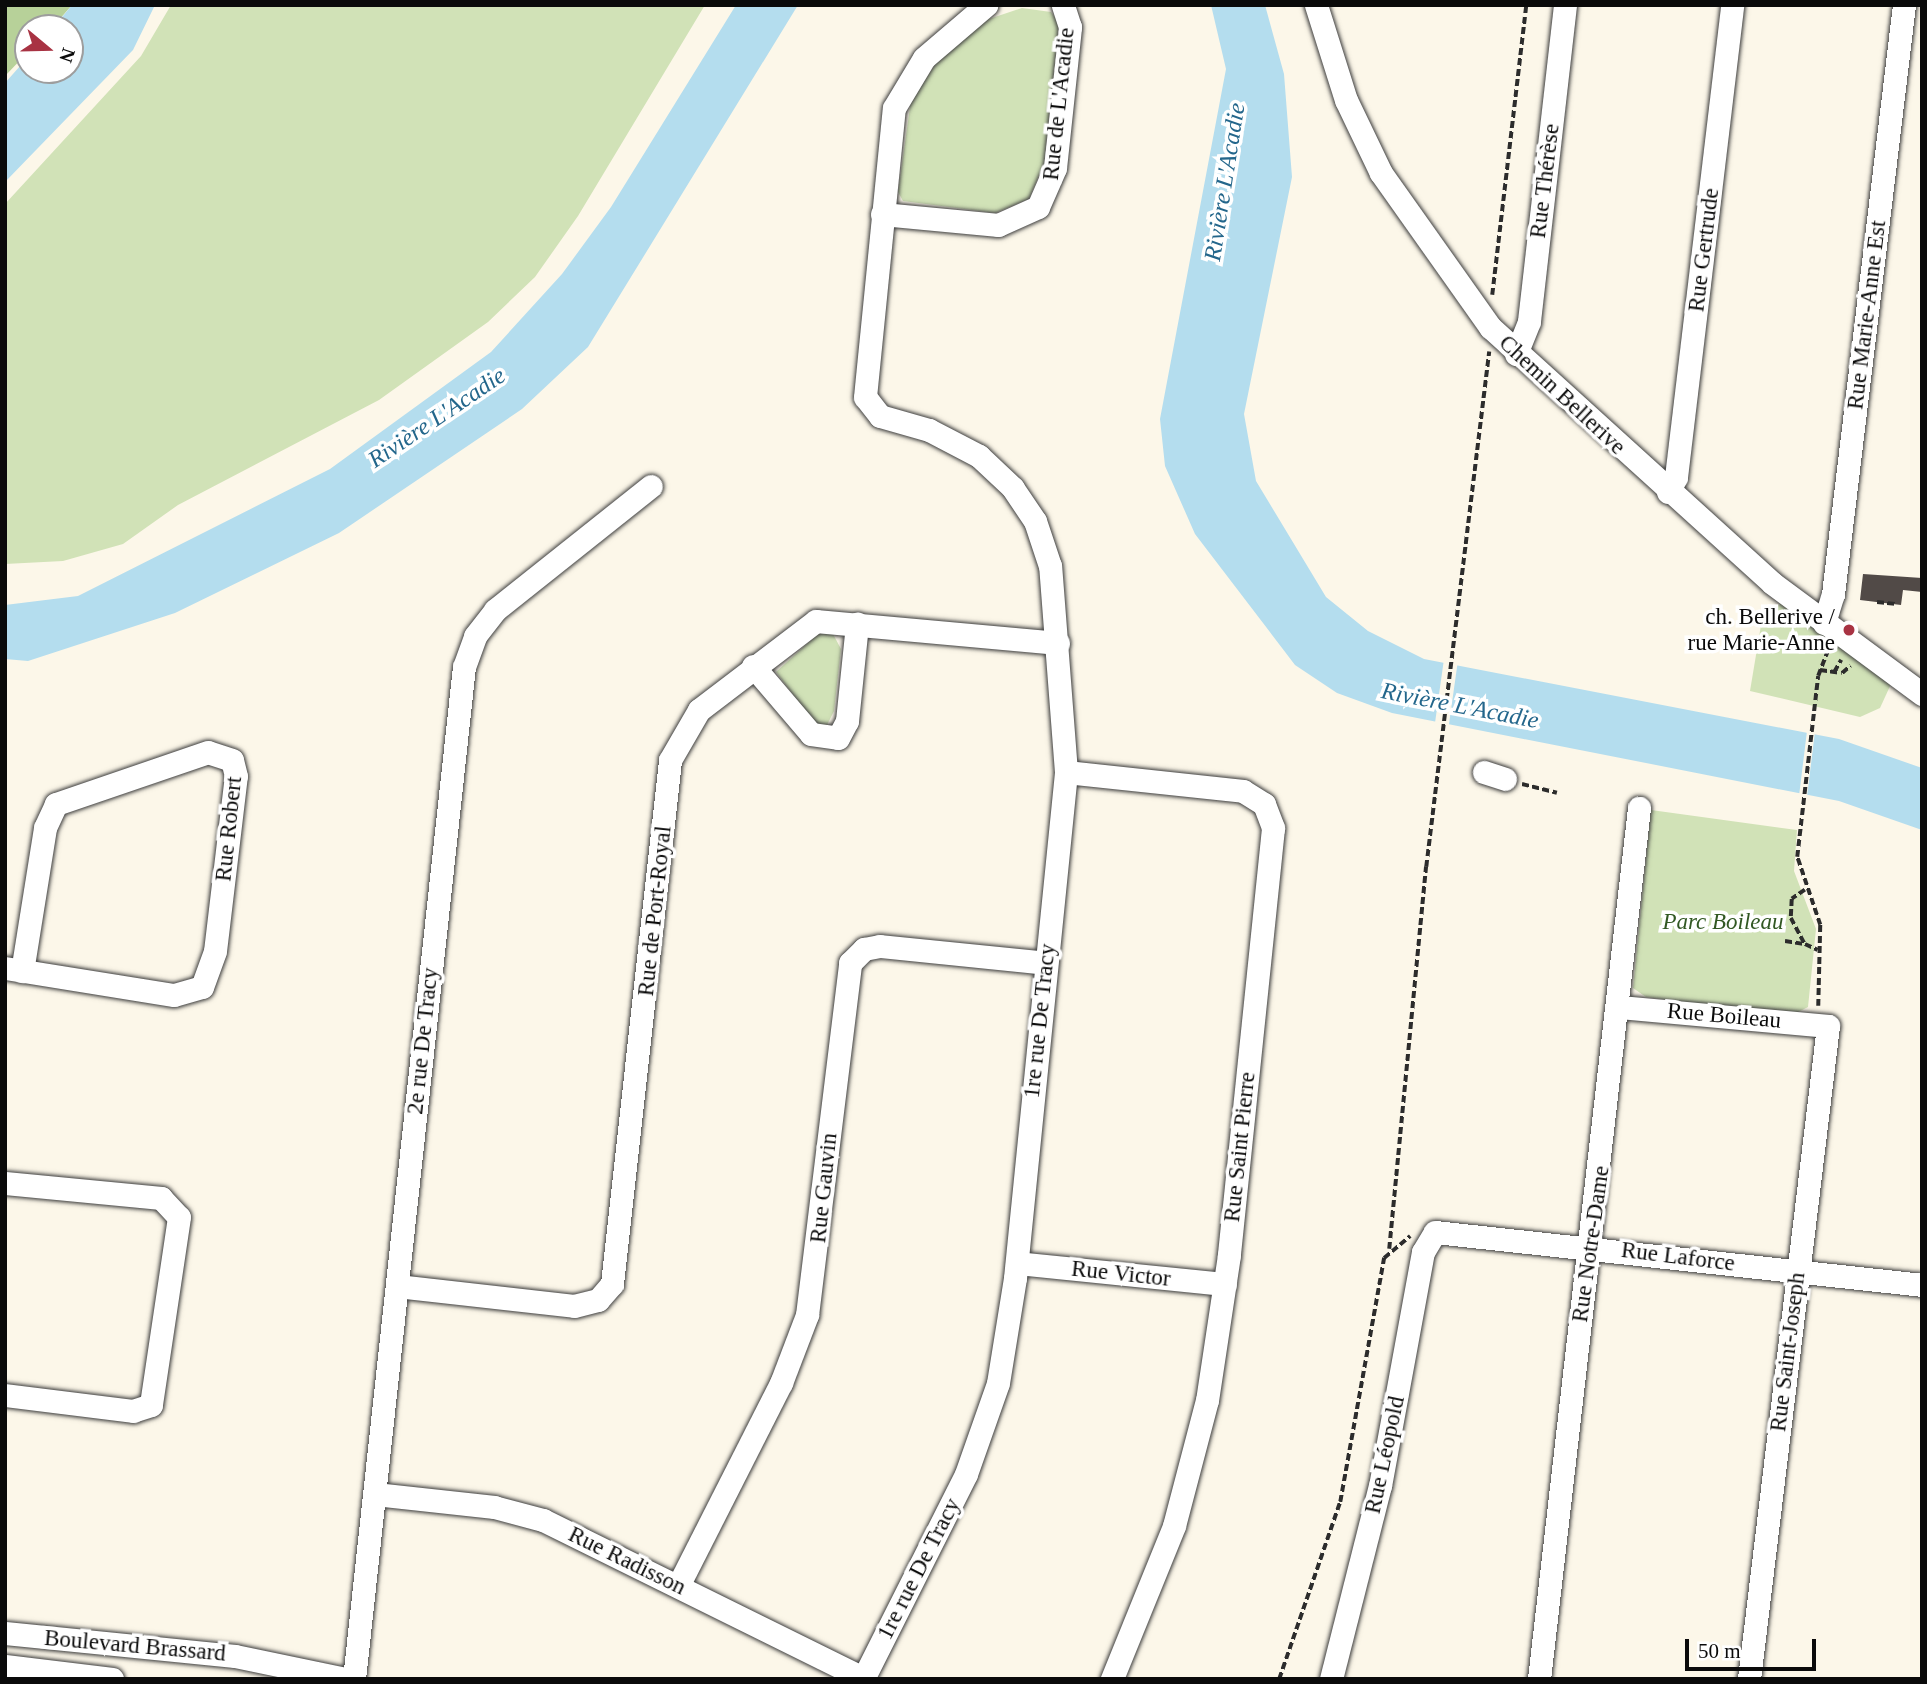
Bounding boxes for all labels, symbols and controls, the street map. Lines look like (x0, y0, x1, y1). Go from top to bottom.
north arrow (14, 14, 84, 84)
street label: Rue de L'Acadie (1037, 26, 1081, 182)
text: N (55, 45, 80, 65)
water label: Rivière L'Acadie (1198, 101, 1252, 263)
street label: Rue Thérèse (1524, 122, 1566, 240)
street label: Rue Gertrude (1683, 187, 1725, 313)
street label: Rue Marie-Anne Est (1842, 219, 1892, 411)
street label: Chemin Bellerive (1493, 329, 1631, 461)
water label: Rivière L'Acadie (363, 361, 511, 475)
place label: ch. Bellerive / rue Marie-Anne (1687, 603, 1835, 657)
marker: ch. Bellerive / rue Marie-Anne (1841, 622, 1857, 638)
water label: Rivière L'Acadie (1379, 677, 1541, 735)
street label: Rue Robert (210, 775, 248, 883)
street label: Rue de Port-Royal (632, 824, 678, 998)
park label: Parc Boileau (1662, 908, 1784, 936)
street label: 1re rue De Tracy (1018, 942, 1062, 1100)
street label: 2e rue De Tracy (402, 966, 444, 1116)
street label: Rue Boileau (1666, 997, 1782, 1035)
street label: Rue Saint Pierre (1218, 1071, 1262, 1223)
street label: Rue Gauvin (804, 1132, 844, 1244)
street label: Rue Notre-Dame (1566, 1164, 1616, 1324)
street label: Rue Laforce (1620, 1236, 1736, 1278)
street label: Rue Victor (1070, 1255, 1172, 1293)
street label: Rue Saint-Joseph (1765, 1271, 1811, 1433)
street label: Rue Léopold (1359, 1394, 1411, 1516)
street label: 1re rue De Tracy (871, 1493, 967, 1645)
street label: Rue Radisson (564, 1521, 690, 1601)
street label: Boulevard Brassard (43, 1624, 227, 1668)
scale bar (1689, 1624, 1820, 1668)
text: 50 m (1698, 1639, 1741, 1663)

